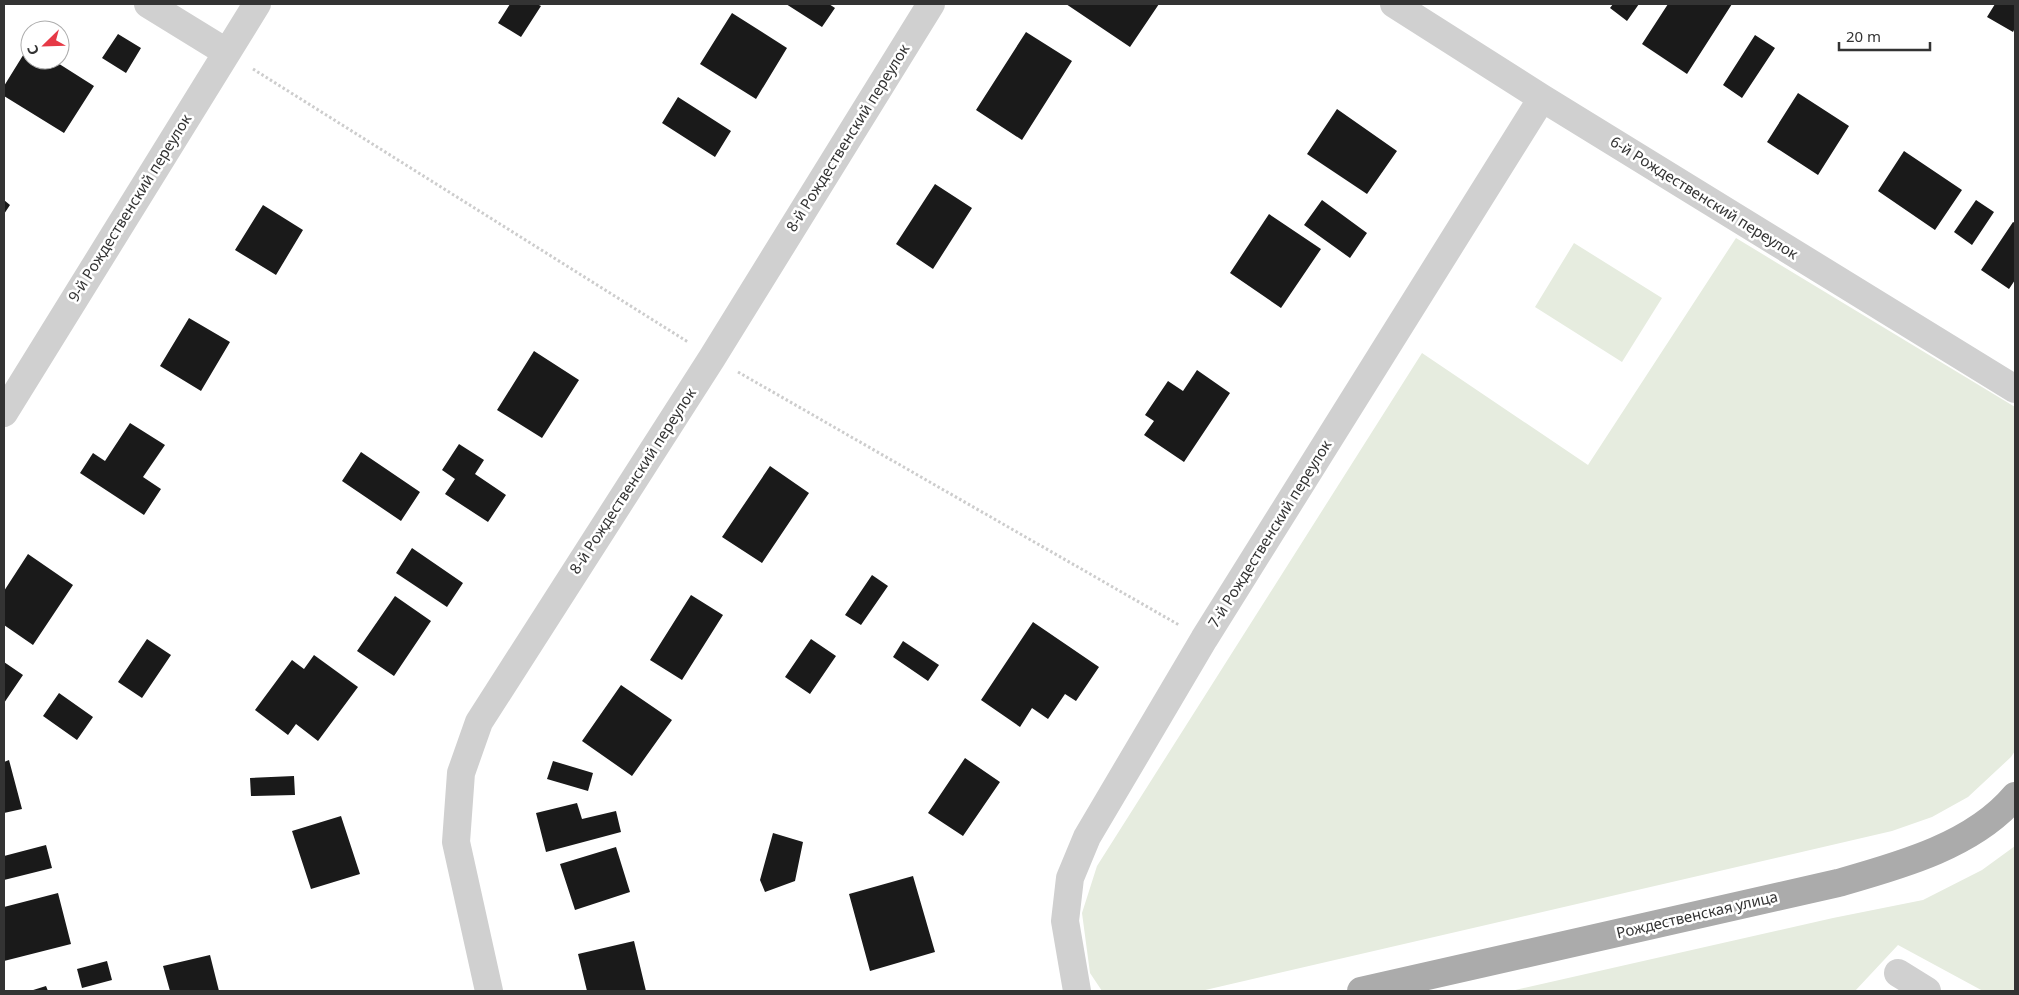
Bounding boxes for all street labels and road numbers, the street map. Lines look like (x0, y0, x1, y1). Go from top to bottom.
street label: 8-й Рождественский переулок (781, 40, 913, 235)
street label: 9-й Рождественский переулок (63, 110, 195, 305)
street label: 6-й Рождественский переулок (1607, 131, 1802, 263)
street label: 8-й Рождественский переулок (564, 384, 700, 577)
street label: 7-й Рождественский переулок (1203, 436, 1335, 631)
street label: Рождественская улица (1614, 886, 1779, 942)

